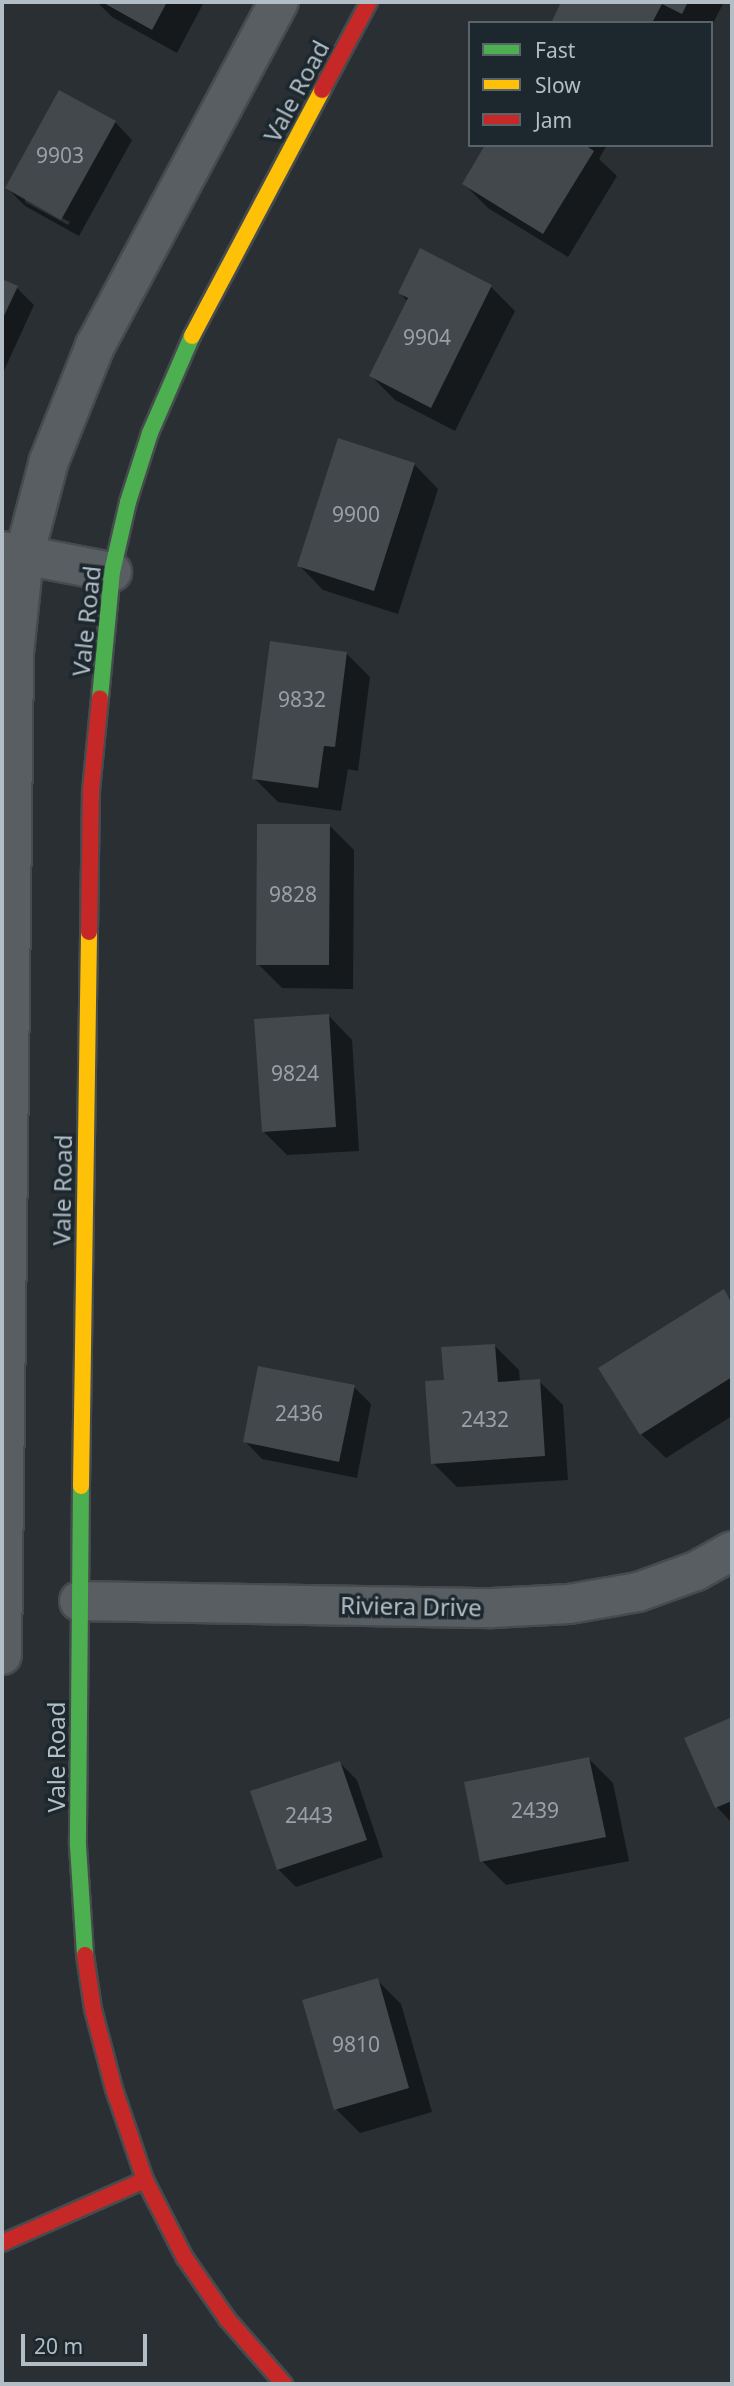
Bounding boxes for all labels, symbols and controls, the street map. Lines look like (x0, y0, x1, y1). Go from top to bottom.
legend (468, 21, 713, 147)
street label: Vale Road (257, 35, 335, 147)
text: Fast (535, 36, 575, 64)
text: Slow (535, 71, 581, 99)
text: Jam (535, 106, 572, 134)
house number: 9903 (36, 142, 84, 168)
house number: 9904 (403, 324, 451, 350)
house number: 9900 (332, 501, 380, 527)
street label: Vale Road (66, 564, 106, 678)
house number: 9832 (278, 686, 326, 712)
house number: 9828 (269, 881, 317, 907)
house number: 9824 (271, 1060, 319, 1086)
street label: Vale Road (47, 1134, 77, 1246)
house number: 2436 (275, 1400, 323, 1426)
house number: 2432 (461, 1406, 509, 1432)
street label: Riviera Drive (340, 1590, 482, 1622)
street label: Vale Road (42, 1701, 70, 1813)
house number: 2439 (511, 1797, 559, 1823)
house number: 2443 (285, 1802, 333, 1828)
house number: 9810 (332, 2031, 380, 2057)
scale bar (24, 2320, 150, 2364)
text: 20 m (34, 2332, 83, 2360)

